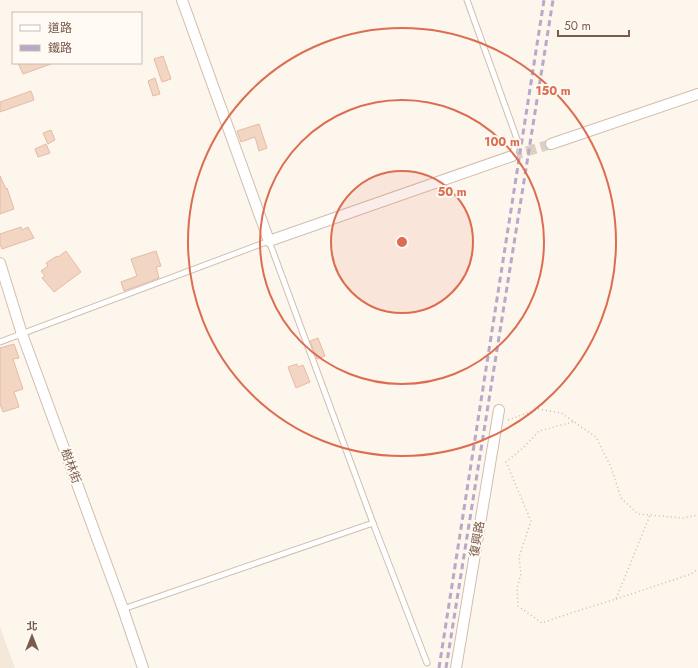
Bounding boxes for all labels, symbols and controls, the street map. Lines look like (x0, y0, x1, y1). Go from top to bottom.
legend (12, 12, 142, 64)
scale bar (558, 12, 629, 38)
text: 50 m (564, 17, 591, 35)
text: 道路 (48, 19, 72, 37)
text: 鐵路 (48, 39, 72, 57)
text: 150 m (535, 82, 571, 100)
text: 100 m (484, 133, 520, 151)
text: 50 m (437, 183, 467, 201)
centre of rings (395, 235, 409, 249)
street label: 樹林街 (56, 446, 86, 486)
street label: 復興路 (465, 520, 489, 558)
north arrow (12, 616, 52, 656)
text: 北 (27, 618, 38, 634)

